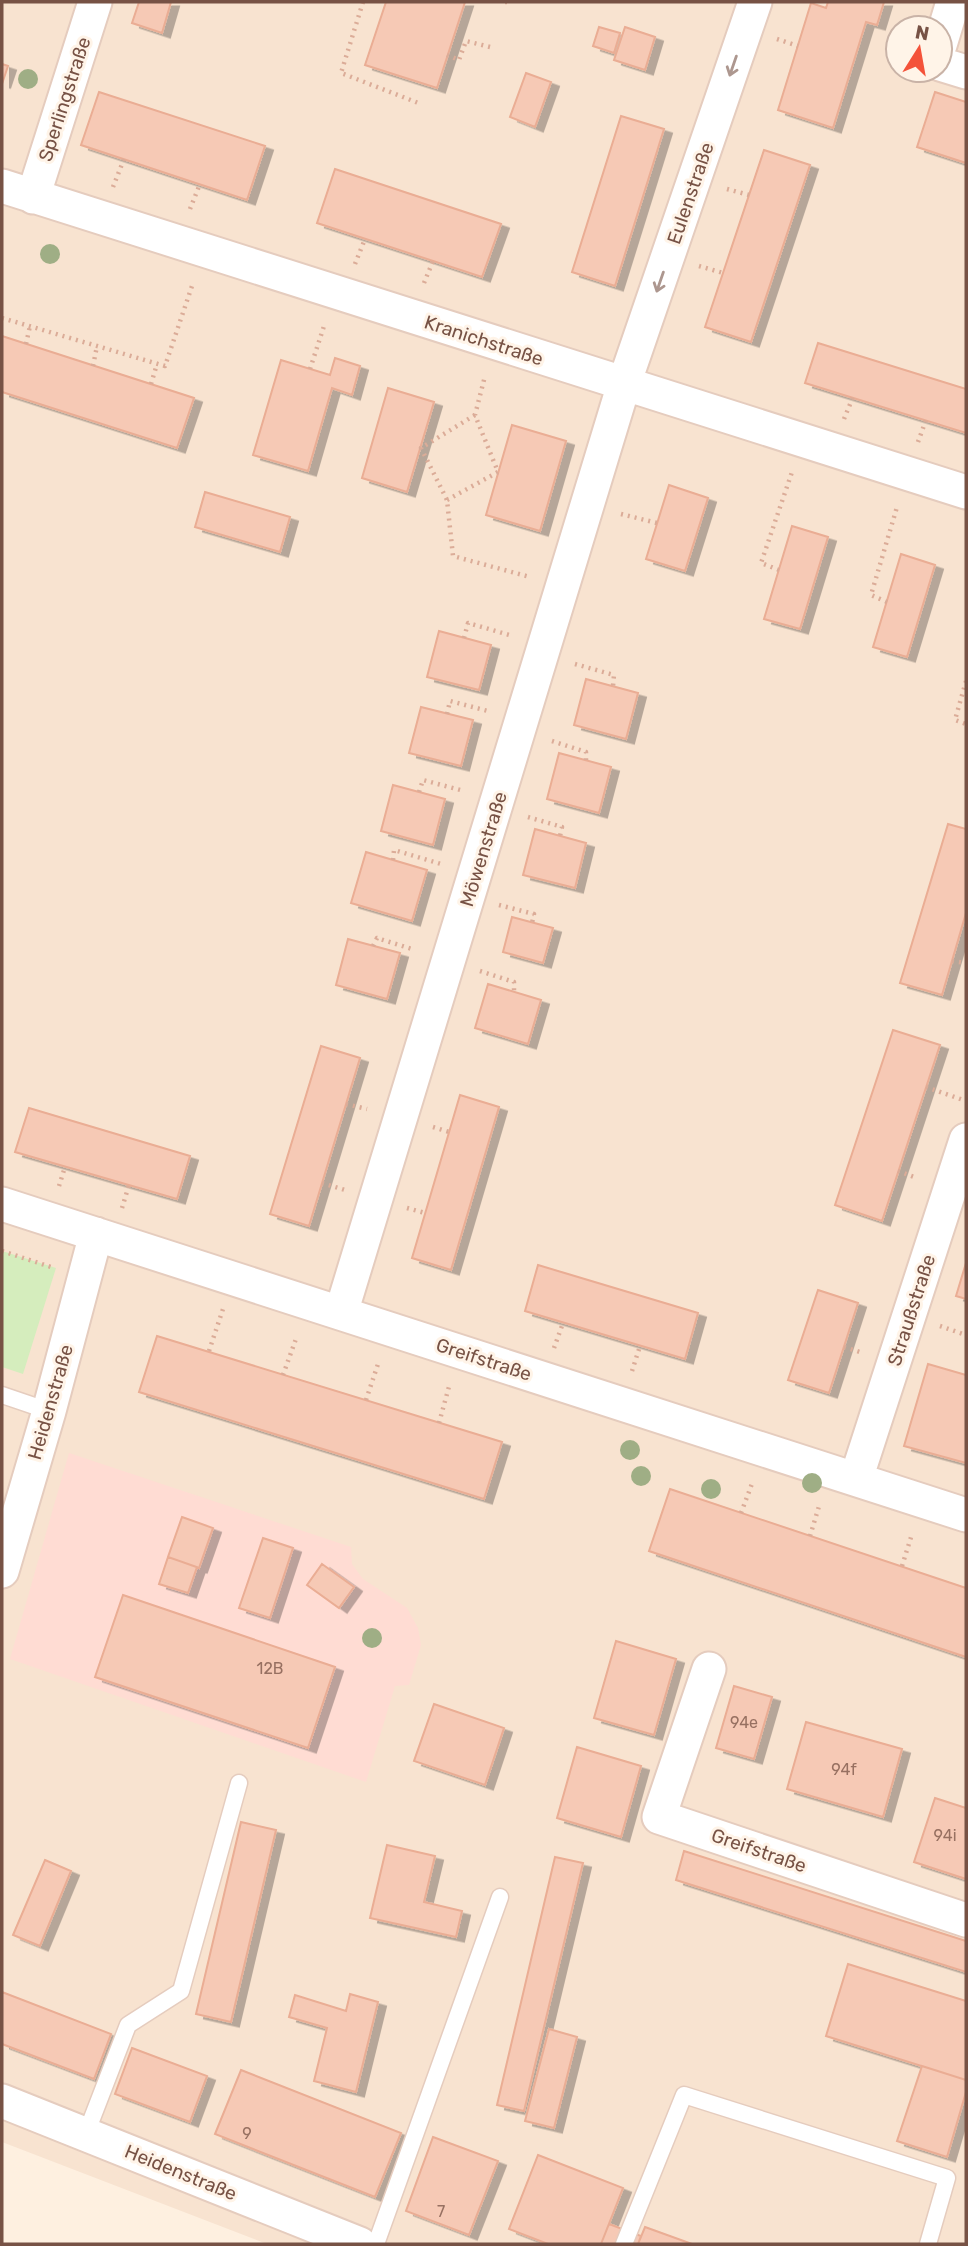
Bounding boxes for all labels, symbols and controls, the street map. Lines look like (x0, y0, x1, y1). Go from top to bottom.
north arrow (884, 14, 954, 84)
text: N (913, 20, 931, 45)
street label: Sperlingstraße (34, 34, 95, 164)
one-way arrow (726, 55, 738, 77)
street label: Eulenstraße (662, 139, 719, 247)
one-way arrow (653, 270, 665, 292)
street label: Kranichstraße (421, 310, 546, 371)
street label: Möwenstraße (455, 789, 512, 910)
street label: Straußstraße (883, 1251, 940, 1369)
street label: Greifstraße (433, 1333, 534, 1386)
street label: Heidenstraße (23, 1342, 78, 1462)
house number: 12B (257, 1659, 283, 1678)
house number: 94e (730, 1713, 758, 1732)
house number: 94f (831, 1760, 858, 1779)
street label: Greifstraße (708, 1823, 809, 1877)
house number: 94i (933, 1826, 957, 1845)
house number: 9 (242, 2124, 252, 2143)
street label: Heidenstraße (121, 2140, 240, 2205)
house number: 7 (437, 2202, 445, 2221)

